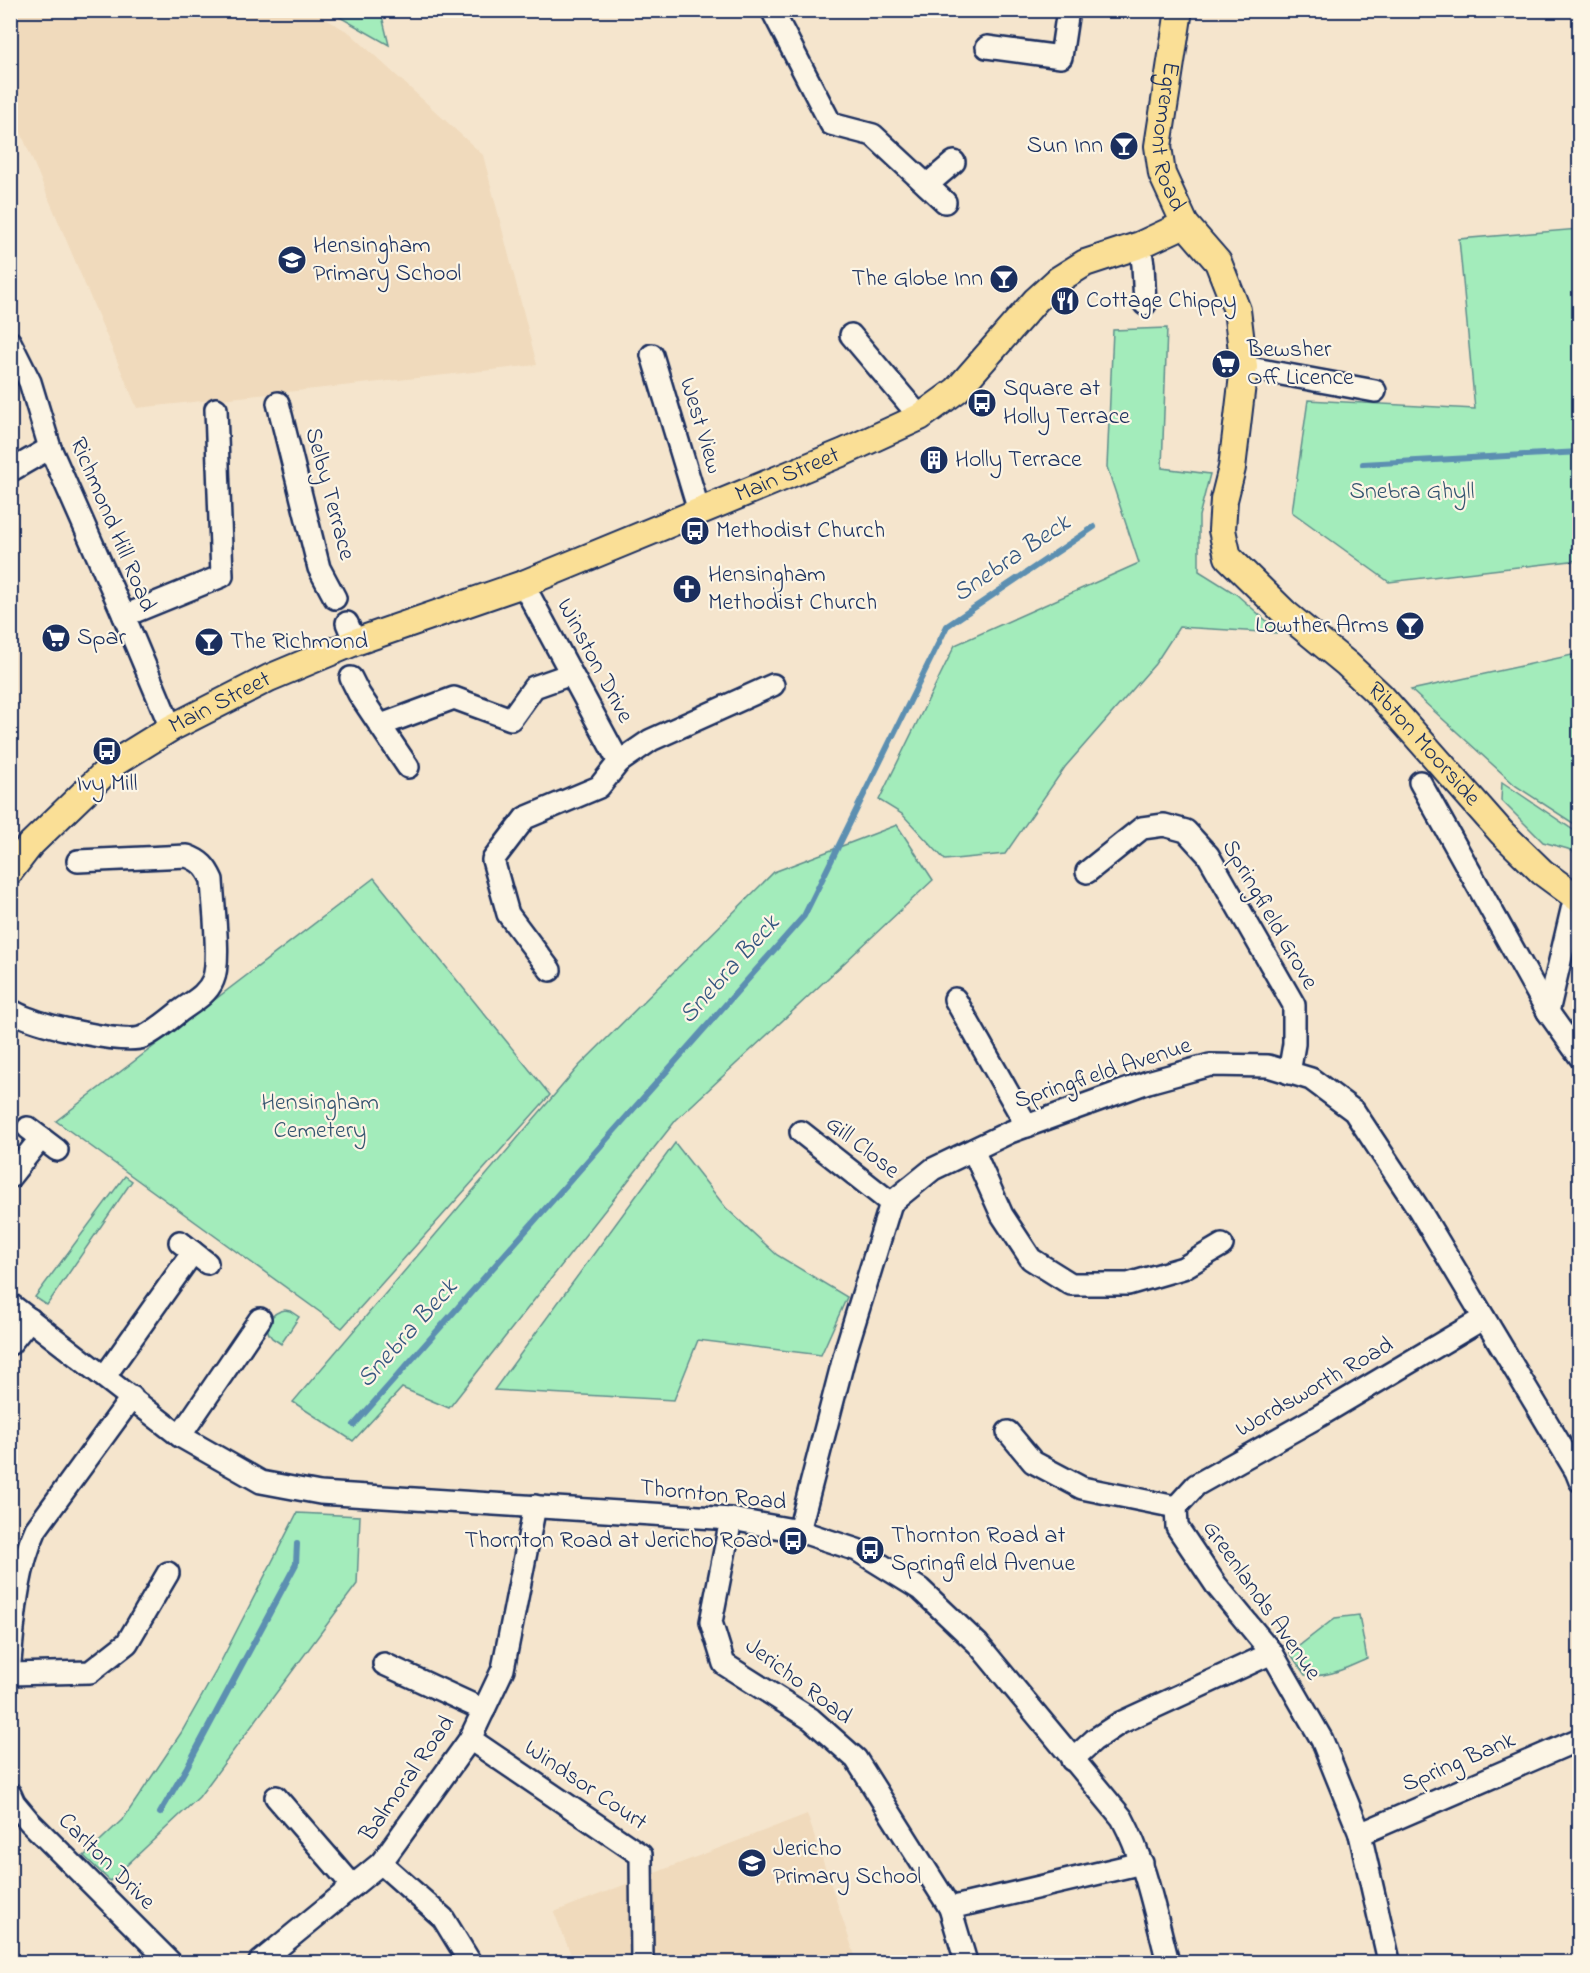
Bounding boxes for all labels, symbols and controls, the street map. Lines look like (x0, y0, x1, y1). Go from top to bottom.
street label: Egremont Road (1140, 59, 1195, 218)
place label: Sun Inn (1027, 129, 1103, 164)
bar icon: Sun Inn (1108, 130, 1140, 162)
place label: Hensingham Primary School (313, 229, 461, 293)
school or university icon: Hensingham Primary School (276, 244, 308, 276)
place label: The Globe Inn (852, 262, 983, 297)
bar icon: The Globe Inn (988, 263, 1020, 295)
place label: Cottage Chippy (1086, 284, 1237, 320)
restaurant icon: Cottage Chippy (1049, 285, 1081, 317)
place label: Bewsher Off Licence (1246, 333, 1354, 396)
supermarket icon: Bewsher Off Licence (1210, 348, 1242, 380)
place label: Square at Holly Terrace (1003, 372, 1130, 436)
street label: West View (669, 374, 731, 478)
bus stop icon: Square at Holly Terrace (966, 387, 998, 419)
street label: Selby Terrace (294, 424, 364, 565)
street label: Richmond Hill Road (59, 432, 165, 618)
street label: Main Street (730, 438, 845, 512)
place label: Holly Terrace (955, 443, 1082, 479)
building icon: Holly Terrace (918, 444, 950, 476)
park label: Snebra Ghyll (1350, 475, 1474, 511)
water label: Snebra Beck (945, 504, 1080, 613)
place label: Methodist Church (716, 514, 885, 549)
bus stop icon: Methodist Church (679, 515, 711, 547)
place label: Hensingham Methodist Church (708, 558, 877, 621)
church icon: Hensingham Methodist Church (671, 573, 703, 605)
street label: Winston Drive (546, 592, 642, 730)
place label: Lowther Arms (1255, 609, 1389, 644)
bar icon: Lowther Arms (1394, 610, 1426, 642)
place label: Spar (77, 621, 126, 656)
supermarket icon: Spar (40, 622, 72, 654)
place label: The Richmond (230, 625, 368, 660)
bar icon: The Richmond (193, 626, 225, 658)
street label: Main Street (163, 662, 277, 744)
street label: Ribton Moorside (1359, 674, 1489, 815)
bus stop icon: Ivy Mill (91, 735, 123, 767)
place label: Ivy Mill (76, 767, 138, 803)
street label: Springfield Grove (1212, 833, 1326, 997)
water label: Snebra Beck (671, 906, 791, 1033)
street label: Springfield Avenue (1010, 1029, 1196, 1119)
park label: Hensingham Cemetery (261, 1086, 379, 1150)
street label: Gill Close (817, 1108, 907, 1188)
water label: Snebra Beck (349, 1270, 469, 1397)
street label: Wordsworth Road (1229, 1328, 1401, 1447)
street label: Thornton Road (638, 1471, 789, 1521)
street label: Greenlands Avenue (1193, 1514, 1329, 1688)
place label: Thornton Road at Springfield Avenue (891, 1519, 1076, 1582)
place label: Thornton Road at Jericho Road (465, 1524, 773, 1559)
bus stop icon: Thornton Road at Jericho Road (777, 1525, 809, 1557)
bus stop icon: Thornton Road at Springfield Avenue (854, 1534, 886, 1566)
street label: Jericho Road (737, 1630, 860, 1734)
street label: Balmoral Road (351, 1708, 465, 1850)
street label: Spring Bank (1397, 1723, 1522, 1803)
street label: Windsor Court (516, 1732, 654, 1840)
street label: Carlton Drive (49, 1805, 163, 1919)
place label: Jericho Primary School (773, 1832, 921, 1896)
school or university icon: Jericho Primary School (736, 1847, 768, 1879)

